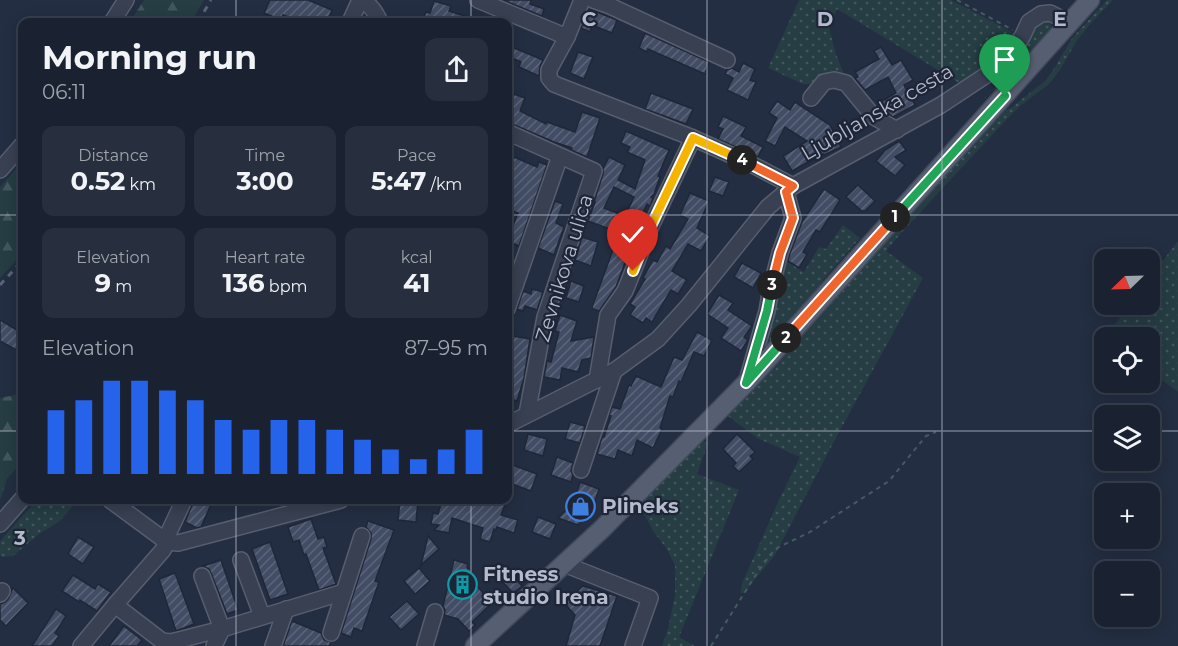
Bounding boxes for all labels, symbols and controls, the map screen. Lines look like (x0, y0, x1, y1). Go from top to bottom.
text: C (582, 7, 597, 31)
text: D (817, 7, 833, 31)
text: E (1053, 7, 1067, 31)
pin (979, 34, 1030, 96)
text: Morning run (42, 37, 257, 77)
button: share (425, 38, 488, 101)
icon: arrive (988, 43, 1021, 76)
street label: Ljubljanska cesta (797, 59, 957, 165)
text: 06:11 (42, 80, 86, 104)
pin: 4 (727, 145, 757, 175)
text: Distance (78, 146, 148, 165)
text: Time (245, 146, 285, 165)
text: Pace (397, 146, 436, 165)
text: 4 (736, 150, 748, 169)
text: 0.52 (71, 165, 125, 197)
text: 3:00 (236, 165, 294, 197)
text: 5:47 (371, 165, 426, 197)
text: km (125, 175, 156, 194)
text: /km (426, 175, 462, 194)
street label: Zevnikova ulica (530, 191, 598, 345)
pin: 1 (880, 202, 910, 232)
text: 1 (892, 207, 898, 226)
pin (607, 209, 658, 271)
icon: check (616, 218, 649, 251)
text: Elevation (76, 248, 150, 267)
text: Heart rate (225, 248, 305, 267)
text: kcal (401, 248, 433, 267)
north arrow (1094, 249, 1160, 315)
map controls (1094, 249, 1160, 627)
text: 9 (94, 267, 111, 299)
text: 136 (222, 267, 265, 299)
text: 41 (403, 267, 430, 299)
pin: 3 (757, 270, 787, 300)
text: 3 (767, 275, 777, 294)
text: m (111, 277, 132, 296)
text: bpm (265, 277, 308, 296)
pin: 2 (771, 323, 801, 353)
button: locate (1094, 327, 1160, 393)
text: 2 (781, 328, 791, 347)
text: Elevation (42, 336, 134, 360)
text: 87–95 m (405, 336, 488, 360)
button: layers (1094, 405, 1160, 471)
button: + (1094, 483, 1160, 549)
shop icon: Plineks (565, 490, 597, 522)
place label: Plineks (602, 494, 679, 518)
text: 3 (13, 526, 26, 550)
button: − (1094, 561, 1160, 627)
place label: Fitness studio Irena (483, 562, 608, 609)
building icon: Fitness studio Irena (446, 569, 478, 601)

